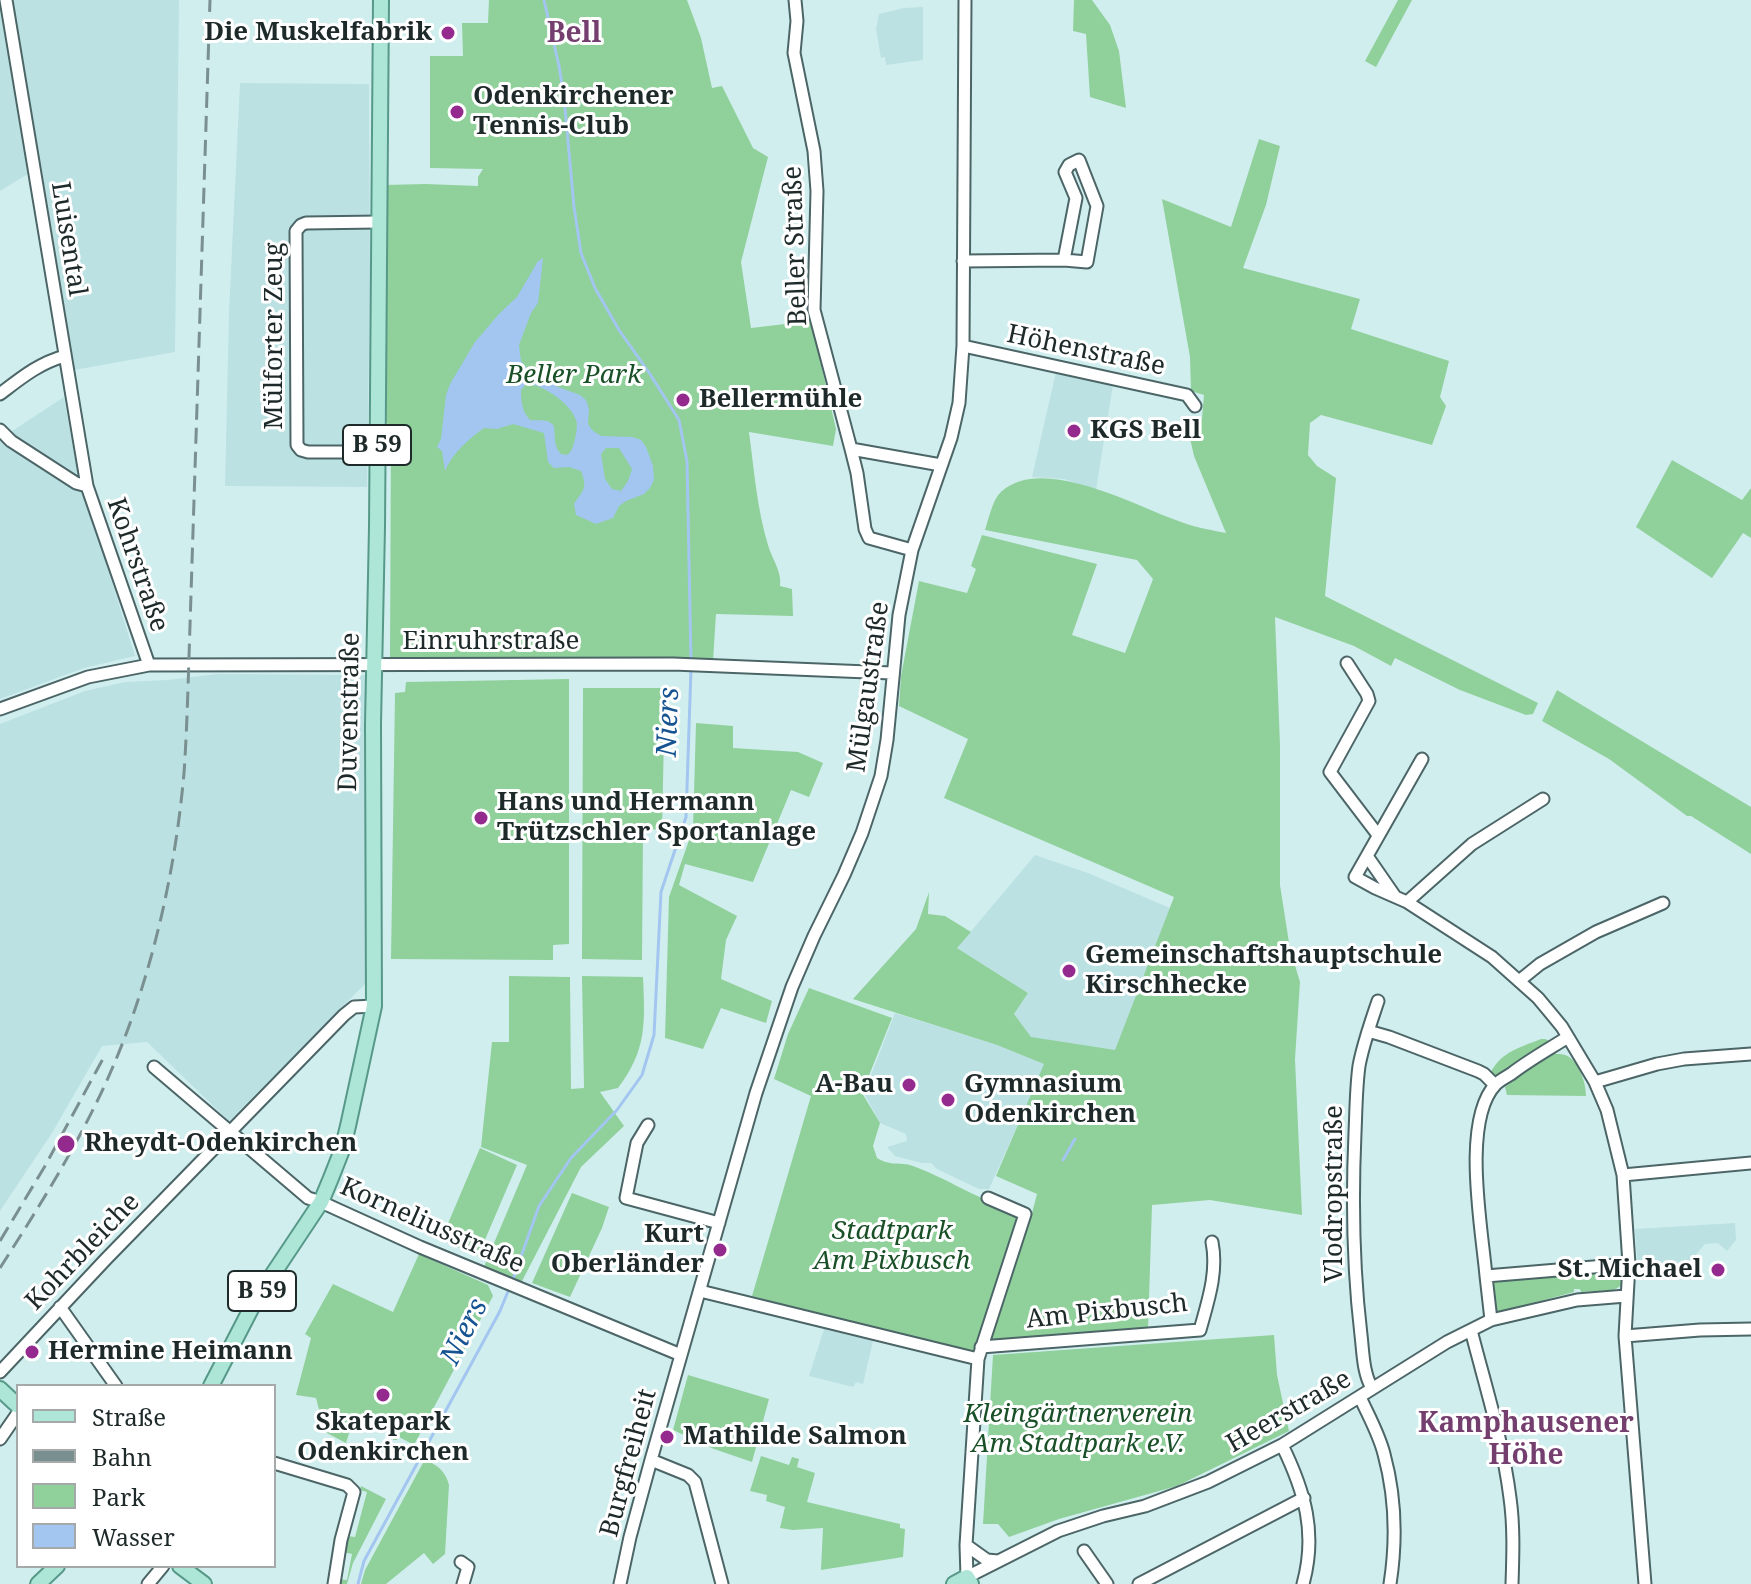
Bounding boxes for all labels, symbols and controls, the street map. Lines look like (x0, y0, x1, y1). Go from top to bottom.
place label: Die Muskelfabrik (204, 17, 432, 49)
district label: Bell (547, 17, 601, 51)
marker: Die Muskelfabrik (439, 24, 457, 42)
place label: Odenkirchener Tennis-Club (473, 81, 674, 142)
marker: Odenkirchener Tennis-Club (448, 103, 466, 121)
street label: Beller Straße (778, 165, 814, 327)
street label: Luisental (44, 180, 92, 298)
street label: Mülforter Zeug (259, 242, 291, 430)
street label: Höhenstraße (1004, 319, 1168, 383)
park label: Beller Park (506, 360, 642, 392)
place label: Bellermühle (699, 384, 862, 416)
marker: Bellermühle (674, 391, 692, 409)
place label: KGS Bell (1090, 415, 1201, 447)
marker: KGS Bell (1065, 422, 1083, 440)
road number: B 59 (343, 425, 411, 465)
street label: Kohrstraße (100, 494, 174, 636)
street label: Mülgaustraße (842, 600, 896, 774)
street label: Einruhrstraße (403, 626, 579, 658)
street label: Duvenstraße (333, 632, 367, 792)
water label: Niers (651, 687, 687, 757)
place label: Hans und Hermann Trützschler Sportanlage (497, 787, 816, 848)
marker: Hans und Hermann Trützschler Sportanlage (472, 809, 490, 827)
place label: Gemeinschaftshauptschule Kirschhecke (1085, 940, 1442, 1002)
marker: Gemeinschaftshauptschule Kirschhecke (1060, 962, 1078, 980)
place label: A-Bau (815, 1069, 893, 1101)
place label: Gymnasium Odenkirchen (964, 1069, 1136, 1130)
marker: A-Bau (900, 1076, 918, 1094)
marker: Gymnasium Odenkirchen (939, 1091, 957, 1109)
street label: Vlodropstraße (1319, 1105, 1351, 1283)
place label: Rheydt-Odenkirchen (84, 1128, 357, 1160)
marker: Rheydt-Odenkirchen (55, 1133, 77, 1155)
street label: Korneliusstraße (335, 1171, 529, 1281)
street label: Kohrbleiche (19, 1187, 147, 1317)
park label: Stadtpark Am Pixbusch (813, 1216, 971, 1278)
place label: Kurt Oberländer (551, 1219, 704, 1280)
marker: Kurt Oberländer (711, 1241, 729, 1259)
place label: St. Michael (1557, 1254, 1702, 1286)
marker: St. Michael (1709, 1261, 1727, 1279)
road number: B 59 (228, 1271, 296, 1311)
street label: Am Pixbusch (1025, 1288, 1189, 1336)
water label: Niers (434, 1293, 496, 1371)
place label: Hermine Heimann (48, 1336, 293, 1368)
marker: Hermine Heimann (23, 1343, 41, 1361)
street label: Heerstraße (1221, 1364, 1357, 1460)
legend (16, 1384, 276, 1568)
marker: Skatepark Odenkirchen (374, 1386, 392, 1404)
street label: Burgfreiheit (594, 1386, 664, 1540)
park label: Kleingärtnerverein Am Stadtpark e.V. (964, 1399, 1192, 1460)
text: Straße (92, 1400, 166, 1433)
place label: Skatepark Odenkirchen (297, 1407, 469, 1468)
district label: Kamphausener Höhe (1418, 1407, 1634, 1473)
place label: Mathilde Salmon (683, 1421, 907, 1453)
marker: Mathilde Salmon (658, 1428, 676, 1446)
text: Bahn (92, 1440, 152, 1473)
text: Park (92, 1480, 145, 1513)
text: Wasser (92, 1520, 175, 1553)

